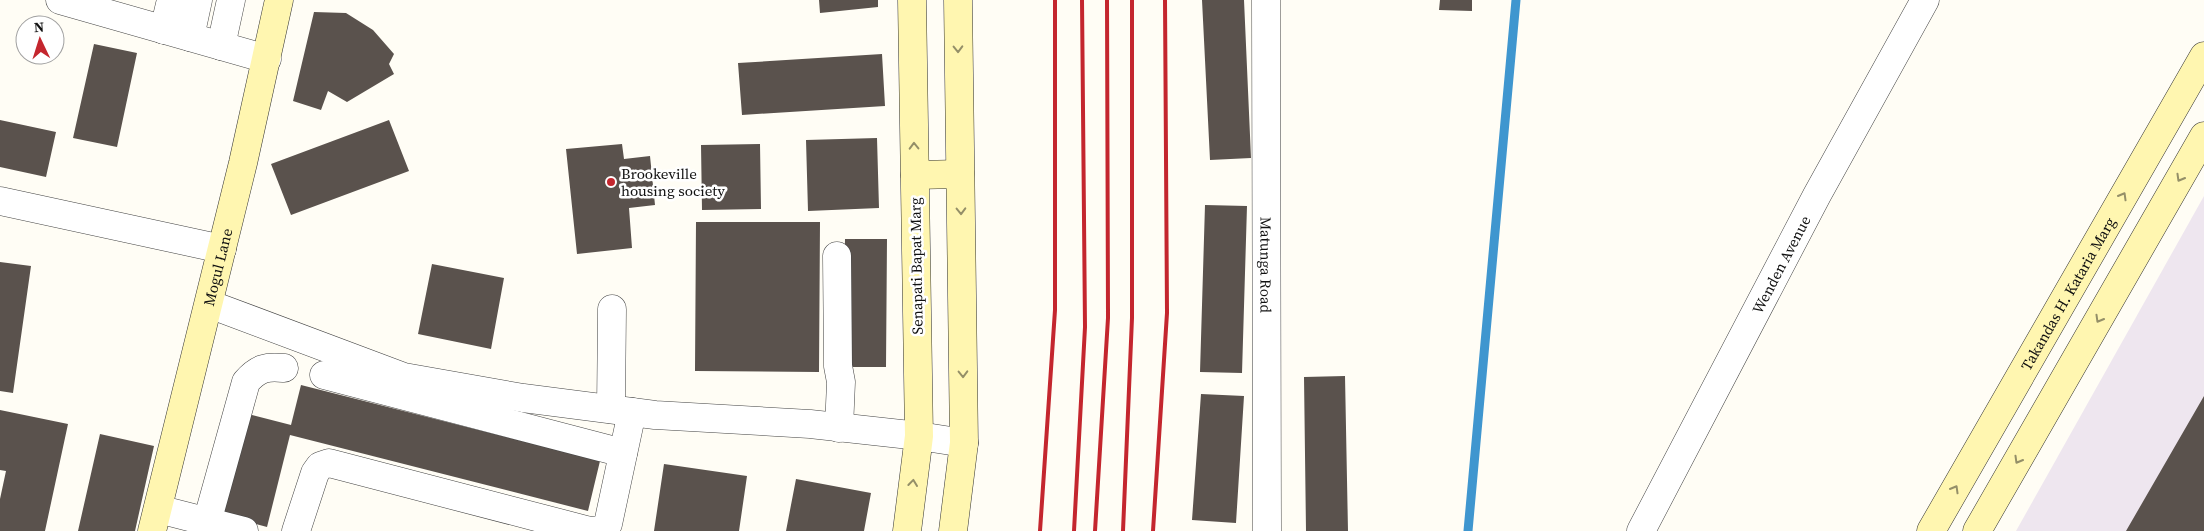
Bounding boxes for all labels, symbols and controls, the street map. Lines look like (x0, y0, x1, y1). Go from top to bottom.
north arrow (15, 15, 65, 65)
text: N (33, 17, 45, 37)
one-way arrow (953, 45, 964, 53)
one-way arrow (909, 141, 920, 149)
place label: Brookeville housing society (621, 163, 725, 201)
one-way arrow (2176, 173, 2186, 182)
marker: Brookeville housing society (605, 176, 617, 188)
one-way arrow (2117, 192, 2127, 201)
street label: Senapati Bapat Marg (904, 197, 928, 335)
one-way arrow (956, 208, 966, 215)
street label: Wenden Avenue (1746, 211, 1815, 317)
street label: Takandas H. Kataria Marg (2015, 213, 2120, 374)
street label: Matunga Road (1256, 217, 1277, 314)
street label: Mogul Lane (198, 226, 237, 308)
one-way arrow (2095, 314, 2105, 323)
one-way arrow (958, 370, 968, 378)
one-way arrow (2014, 455, 2024, 464)
one-way arrow (908, 478, 918, 487)
one-way arrow (1949, 485, 1959, 494)

